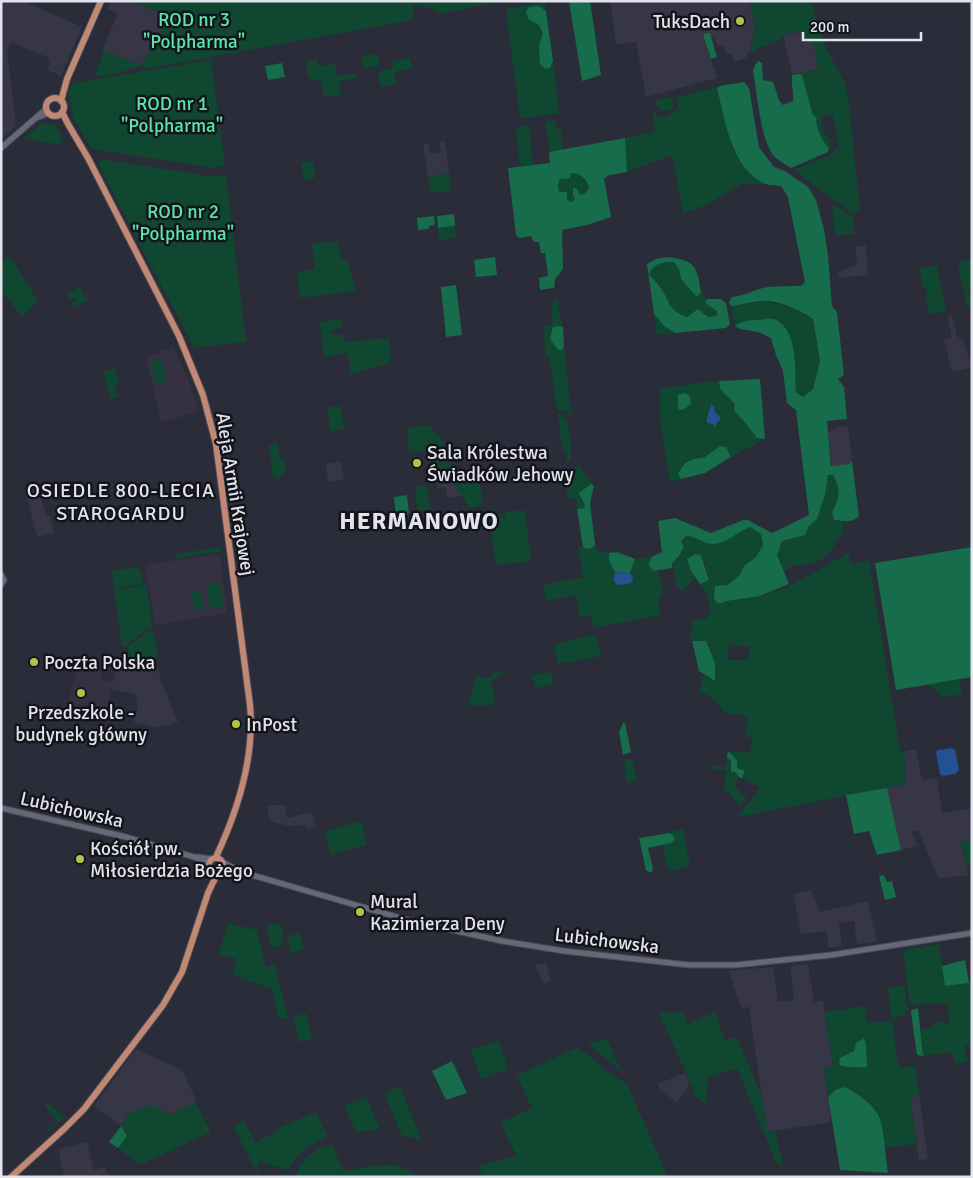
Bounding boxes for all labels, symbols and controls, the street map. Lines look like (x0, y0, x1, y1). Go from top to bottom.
park label: ROD nr 3 "Polpharma" (143, 8, 245, 54)
place label: TuksDach (653, 10, 730, 34)
scale bar (803, 10, 920, 42)
marker: TuksDach (734, 15, 746, 27)
text: 200 m (810, 18, 850, 36)
park label: ROD nr 1 "Polpharma" (121, 92, 223, 138)
park label: ROD nr 2 "Polpharma" (132, 200, 234, 246)
street label: Aleja Armii Krajowej (210, 411, 260, 577)
place label: Sala Królestwa Świadków Jehowy (427, 441, 574, 487)
marker: Sala Królestwa Świadków Jehowy (411, 457, 423, 469)
district label: OSIEDLE 800-LECIA STAROGARDU (27, 478, 215, 526)
district label: HERMANOWO (339, 506, 499, 536)
place label: Poczta Polska (44, 651, 155, 675)
marker: Poczta Polska (28, 656, 40, 668)
marker: Przedszkole - budynek główny (75, 687, 87, 699)
place label: Przedszkole - budynek główny (15, 701, 147, 747)
place label: InPost (246, 713, 297, 737)
marker: InPost (230, 718, 242, 730)
street label: Lubichowska (18, 786, 126, 834)
place label: Kościół pw. Miłosierdzia Bożego (90, 837, 253, 883)
marker: Kościół pw. Miłosierdzia Bożego (74, 853, 86, 865)
place label: Mural Kazimierza Deny (370, 890, 505, 936)
marker: Mural Kazimierza Deny (354, 906, 366, 918)
street label: Lubichowska (553, 923, 661, 959)

